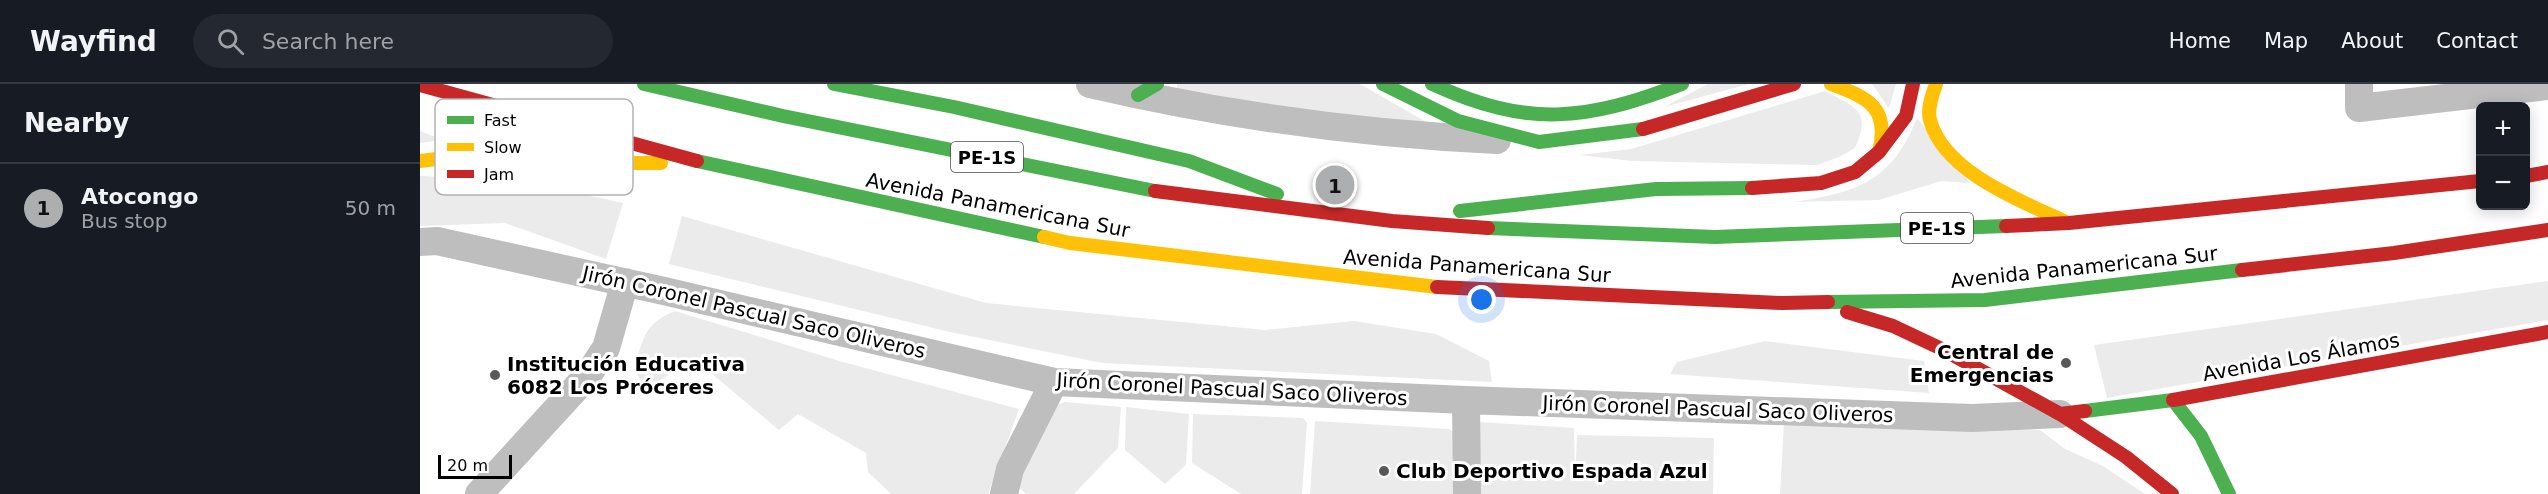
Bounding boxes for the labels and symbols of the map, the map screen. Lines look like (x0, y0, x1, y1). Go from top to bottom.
legend (435, 99, 633, 195)
text: Fast (484, 111, 516, 130)
text: Slow (484, 138, 521, 157)
road number: PE-1S (951, 142, 1023, 172)
pin: 1 (1316, 162, 1354, 208)
text: Jam (483, 165, 514, 184)
street label: Avenida Panamericana Sur (864, 168, 1133, 243)
road number: PE-1S (1901, 213, 1973, 243)
street label: Avenida Panamericana Sur (1949, 241, 2219, 293)
street label: Avenida Panamericana Sur (1342, 245, 1612, 287)
street label: Jirón Coronel Pascual Saco Oliveros (578, 260, 928, 363)
your location (1467, 285, 1496, 314)
street label: Avenida Los Álamos (2201, 328, 2401, 386)
place label: Central de Emergencias (1910, 340, 2054, 387)
place label: Institución Educativa 6082 Los Próceres (507, 352, 745, 399)
marker: Central de Emergencias (2059, 356, 2073, 370)
marker: Institución Educativa 6082 Los Próceres (488, 368, 502, 382)
street label: Jirón Coronel Pascual Saco Oliveros (1054, 368, 1408, 410)
street label: Jirón Coronel Pascual Saco Oliveros (1540, 391, 1894, 427)
scale bar (438, 452, 512, 480)
place label: Club Deportivo Espada Azul (1396, 459, 1708, 483)
marker: Club Deportivo Espada Azul (1377, 464, 1391, 478)

